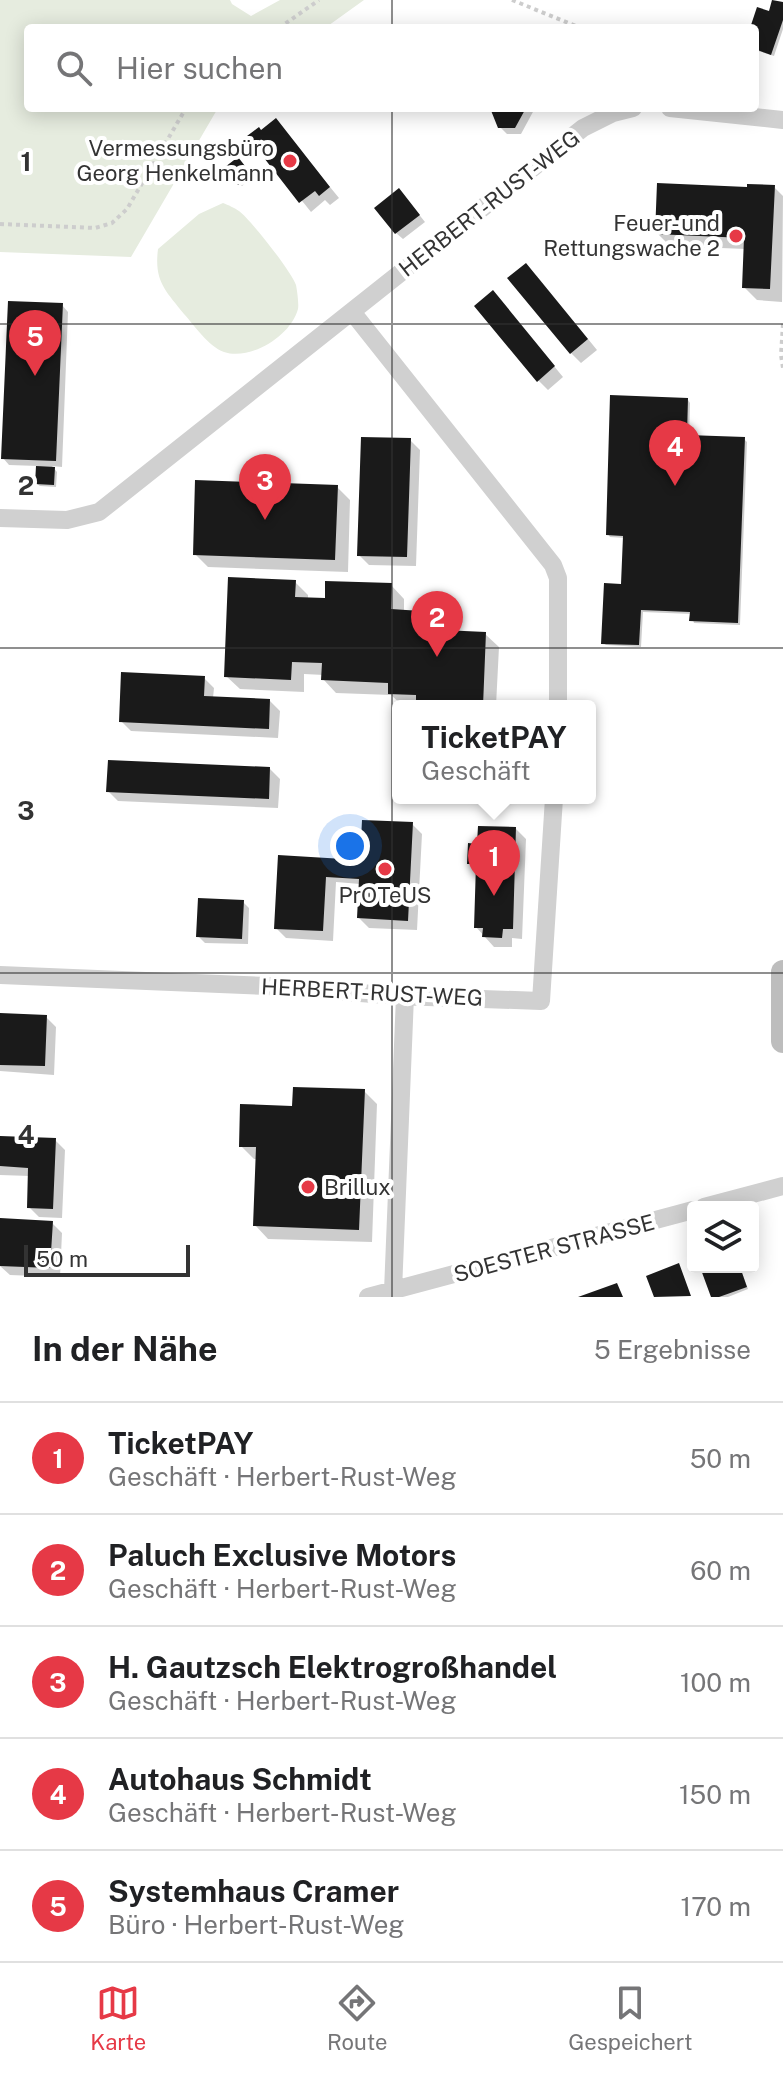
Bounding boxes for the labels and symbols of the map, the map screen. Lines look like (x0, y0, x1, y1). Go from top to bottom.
street label: HERBERT-RUST-WEG (393, 124, 585, 282)
place label: Vermessungsbüro Georg Henkelmann (76, 135, 274, 186)
text: 1 (20, 146, 32, 177)
marker: Vermessungsbüro Georg Henkelmann (281, 152, 299, 170)
place label: Feuer- und Rettungswache 2 (543, 210, 720, 261)
marker: Feuer- und Rettungswache 2 (727, 227, 745, 245)
pin: 5 (9, 310, 61, 376)
pin: 4 (649, 420, 701, 486)
pin: 3 (239, 454, 291, 520)
text: 2 (18, 470, 34, 501)
pin: 2 (411, 591, 463, 657)
text: 3 (17, 795, 35, 826)
your location (330, 826, 370, 866)
pin: 1 (468, 830, 520, 896)
marker: PrOTeUS (376, 860, 394, 878)
place label: PrOTeUS (338, 882, 432, 908)
street label: HERBERT-RUST-WEG (260, 973, 484, 1011)
text: 4 (17, 1119, 35, 1150)
place label: Brillux (324, 1174, 391, 1200)
marker: Brillux (299, 1178, 317, 1196)
street label: SOESTER STRASSE (451, 1209, 657, 1287)
scale bar (24, 1241, 190, 1277)

